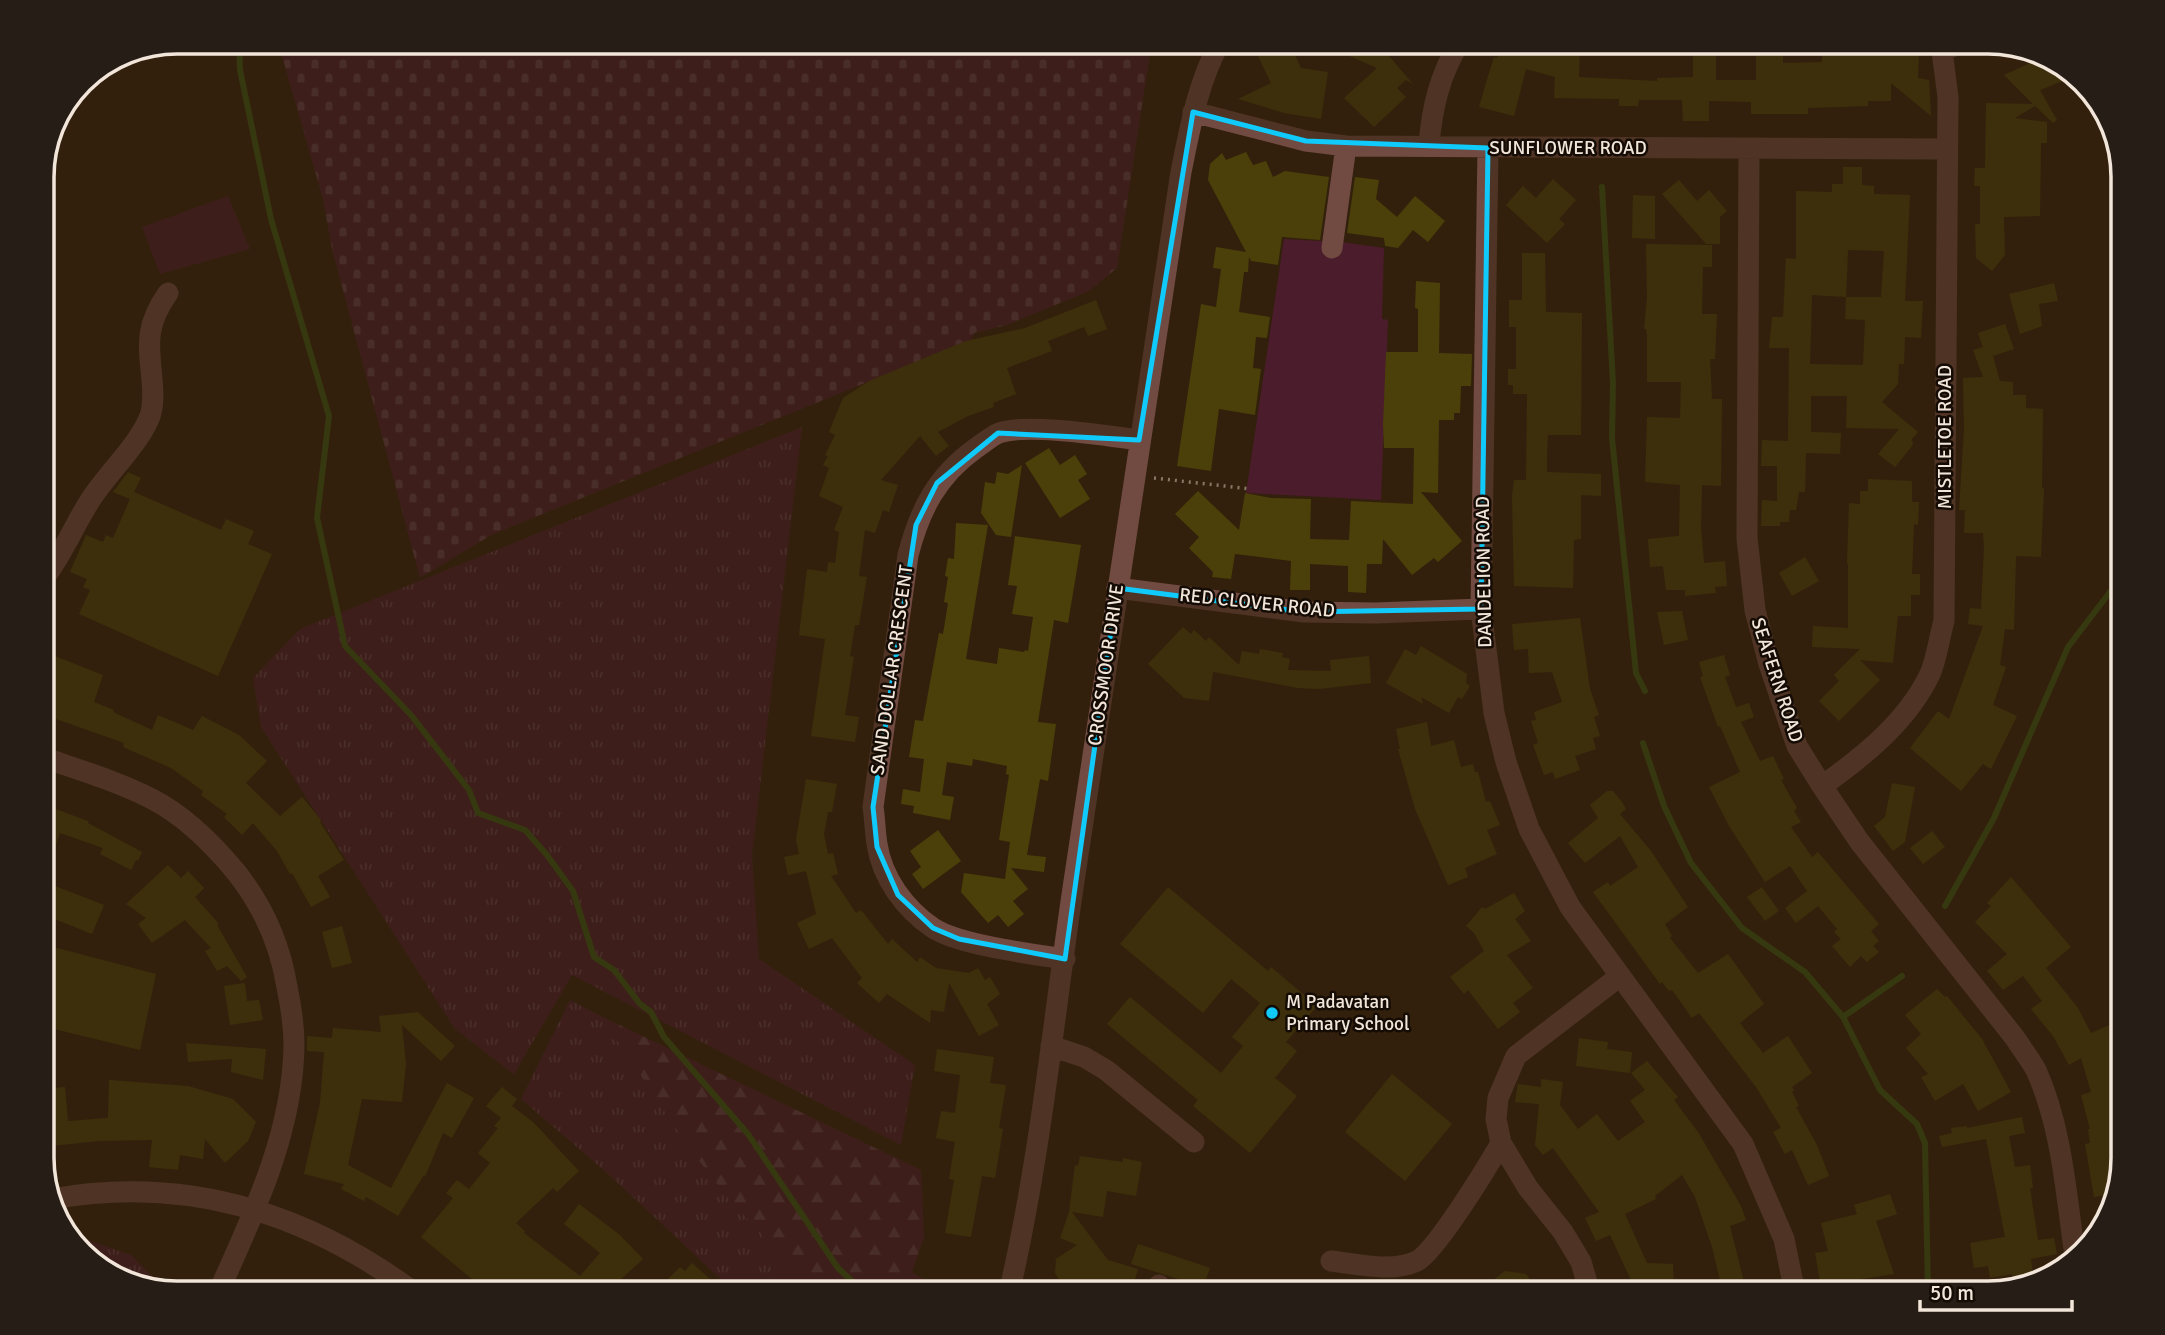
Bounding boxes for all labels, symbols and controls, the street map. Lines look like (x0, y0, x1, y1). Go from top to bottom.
street label: SUNFLOWER ROAD (1489, 136, 1647, 160)
street label: MISTLETOE ROAD (1933, 365, 1957, 509)
street label: DANDELION ROAD (1471, 496, 1497, 648)
street label: SAND DOLLAR CRESCENT (865, 563, 919, 776)
street label: CROSSMOOR DRIVE (1083, 583, 1129, 747)
street label: RED CLOVER ROAD (1178, 583, 1336, 623)
street label: SEAFERN ROAD (1746, 615, 1808, 745)
place label: M Padavatan Primary School (1286, 990, 1409, 1036)
marker: M Padavatan Primary School (1264, 1005, 1280, 1021)
scale bar (1920, 1268, 2072, 1312)
text: 50 m (1930, 1280, 1974, 1306)

